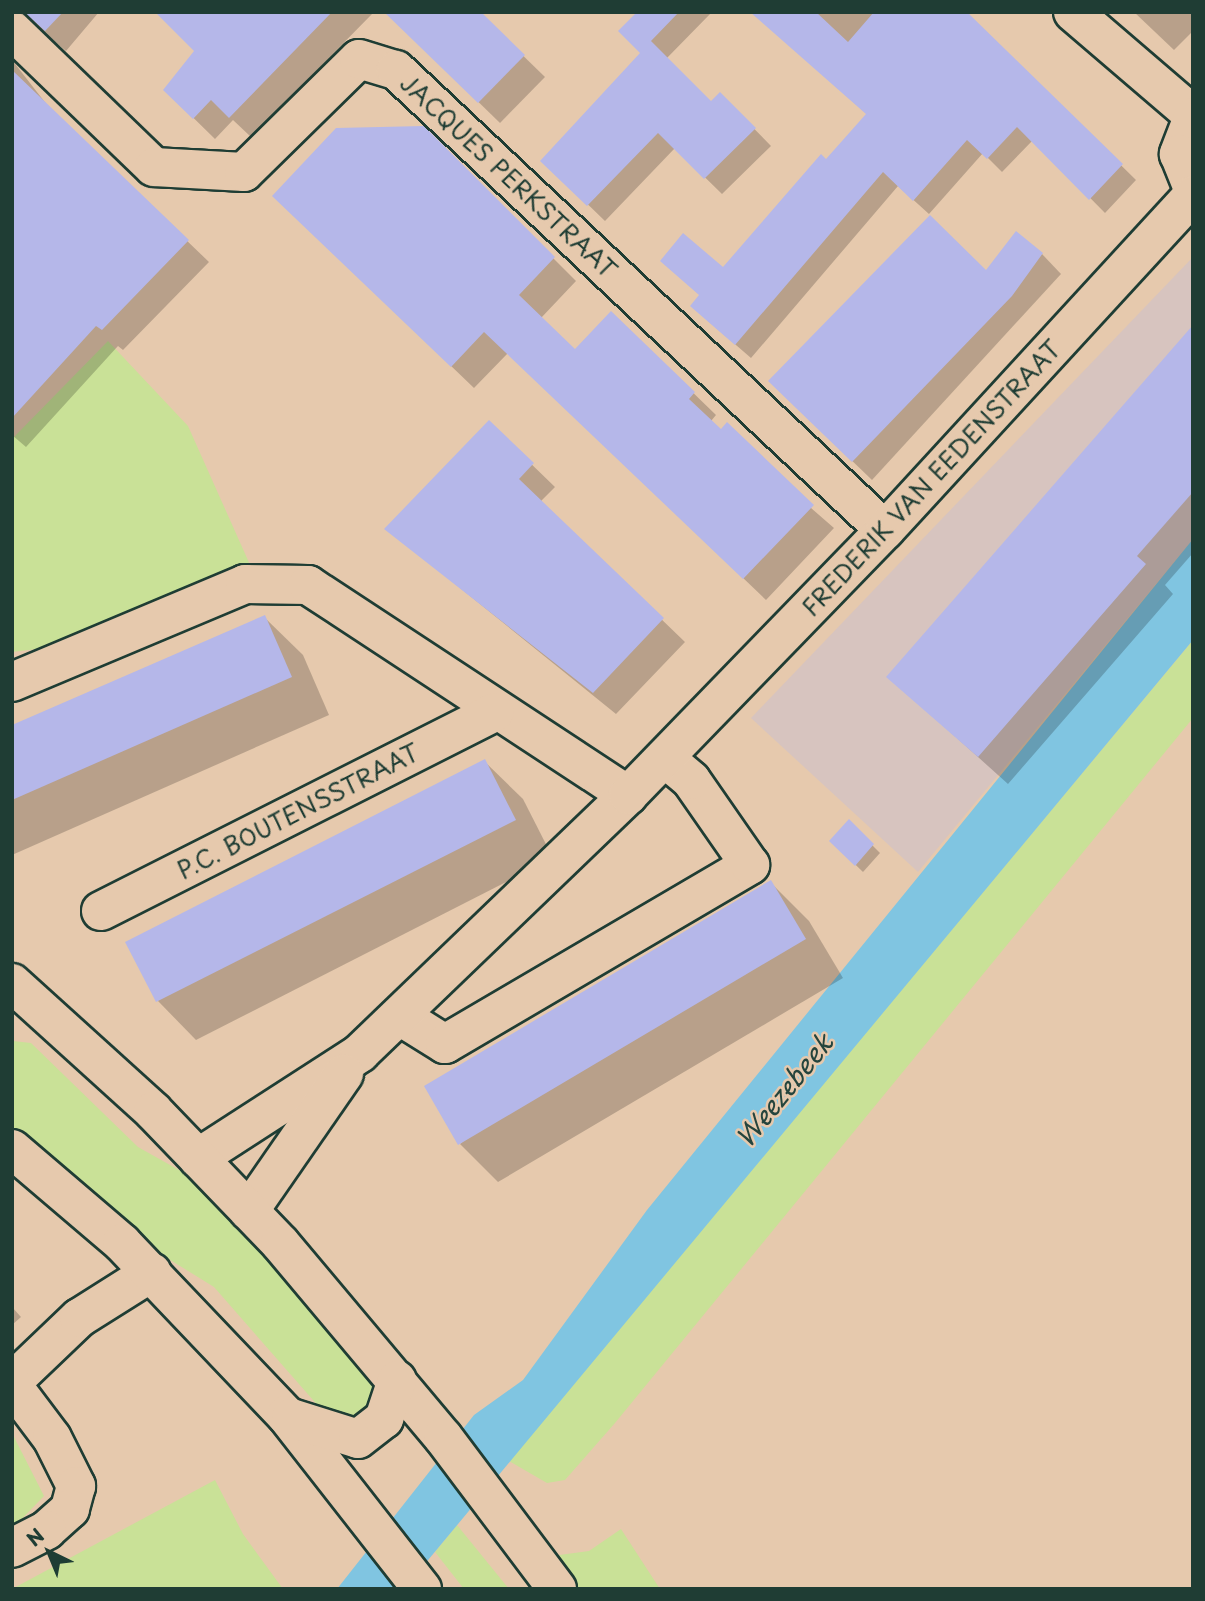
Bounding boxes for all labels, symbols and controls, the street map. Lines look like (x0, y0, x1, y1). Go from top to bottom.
street label: JACQUES PERKSTRAAT (395, 69, 623, 283)
street label: FREDERIK VAN EEDENSTRAAT (793, 332, 1069, 624)
street label: P.C. BOUTENSSTRAAT (171, 737, 425, 885)
water label: Weezebeek (729, 1027, 839, 1153)
north arrow (14, 1517, 84, 1587)
text: N (20, 1521, 50, 1552)

